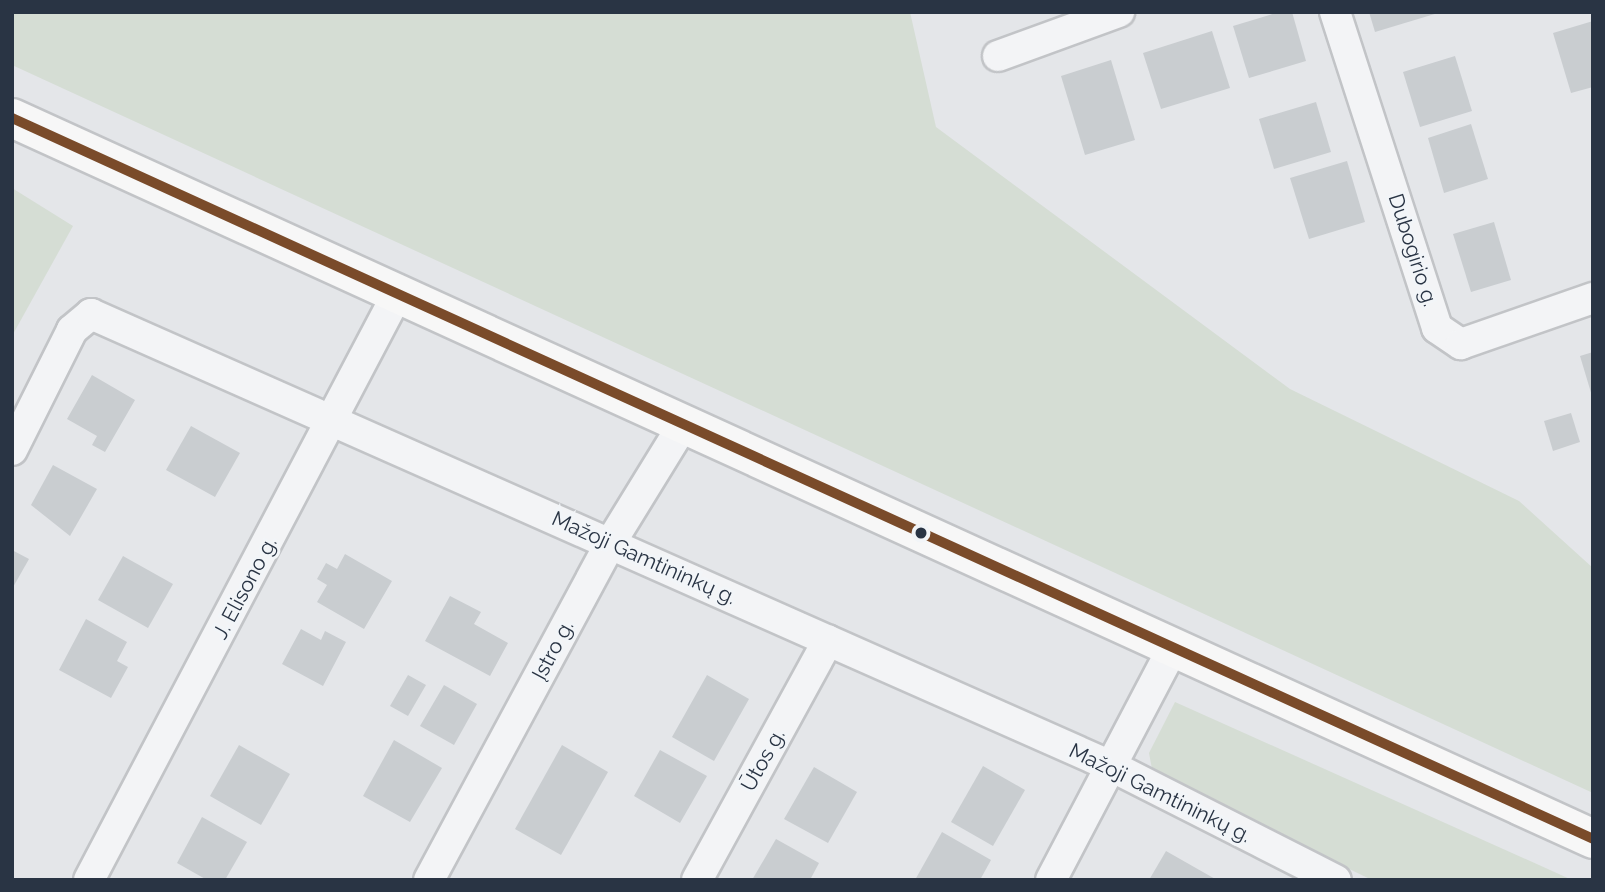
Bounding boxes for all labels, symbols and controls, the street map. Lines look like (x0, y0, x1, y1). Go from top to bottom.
street label: Dubogirio g. (1383, 190, 1443, 310)
street label: Mažoji Gamtininkų g. (548, 506, 740, 610)
unlabelled marker (914, 526, 928, 540)
street label: J. Elisono g. (208, 533, 282, 643)
street label: Įstro g. (527, 616, 579, 684)
street label: Ūtos g. (736, 724, 790, 796)
street label: Mažoji Gamtininkų g. (1065, 738, 1255, 848)

